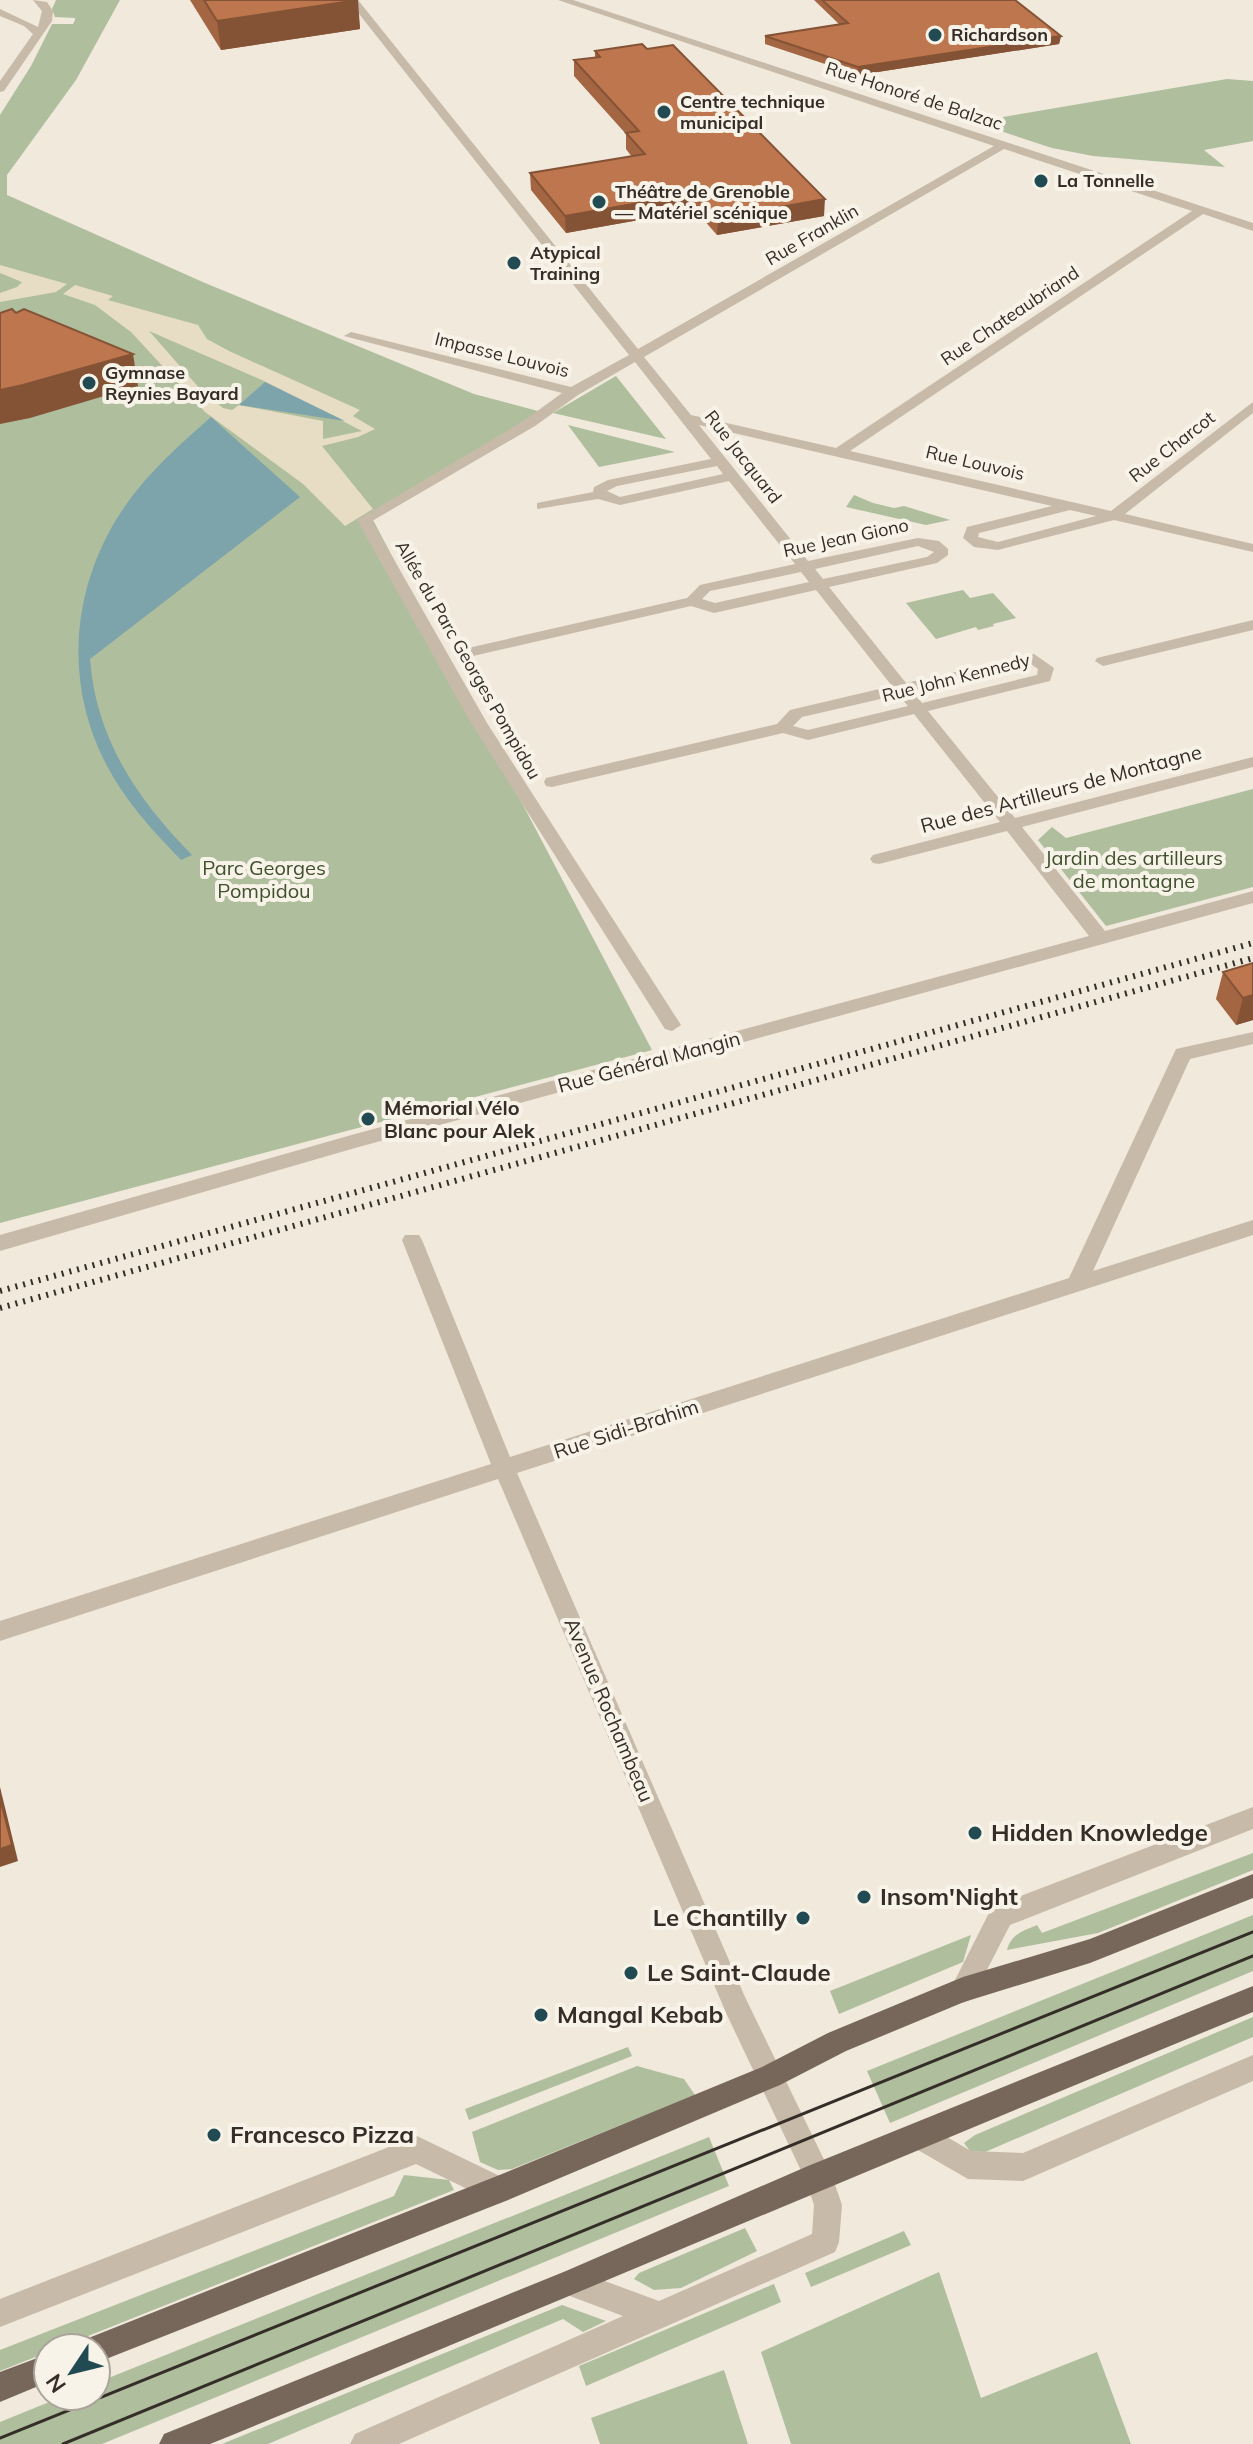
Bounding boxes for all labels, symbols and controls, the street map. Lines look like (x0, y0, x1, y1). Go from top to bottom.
place label: Richardson (951, 23, 1048, 46)
marker: Richardson (926, 26, 944, 44)
street label: Rue Honoré de Balzac (823, 56, 1006, 135)
place label: Centre technique municipal (680, 90, 825, 134)
marker: Centre technique municipal (655, 103, 673, 121)
place label: La Tonnelle (1057, 169, 1155, 192)
marker: La Tonnelle (1032, 172, 1050, 190)
place label: Théâtre de Grenoble — Matériel scénique (615, 180, 790, 224)
marker: Théâtre de Grenoble — Matériel scénique (590, 193, 608, 211)
street label: Rue Franklin (761, 199, 862, 270)
place label: Atypical Training (530, 241, 601, 285)
marker: Atypical Training (505, 254, 523, 272)
street label: Rue Chateaubriand (936, 261, 1083, 370)
street label: Impasse Louvois (433, 327, 572, 382)
place label: Gymnase Reynies Bayard (105, 361, 239, 405)
marker: Gymnase Reynies Bayard (80, 374, 98, 392)
street label: Rue Jacquard (700, 405, 787, 508)
street label: Rue Charcot (1124, 406, 1219, 487)
street label: Rue Louvois (923, 440, 1027, 485)
street label: Rue Jean Giono (781, 513, 911, 562)
street label: Allée du Parc Georges Pompidou (390, 536, 546, 783)
street label: Rue John Kennedy (880, 648, 1033, 707)
street label: Rue des Artilleurs de Montagne (918, 739, 1204, 838)
park label: Jardin des artilleurs de montagne (1045, 845, 1223, 893)
park label: Parc Georges Pompidou (202, 855, 326, 903)
street label: Rue Général Mangin (555, 1025, 743, 1098)
place label: Mémorial Vélo Blanc pour Alek (384, 1095, 536, 1143)
marker: Mémorial Vélo Blanc pour Alek (359, 1110, 377, 1128)
street label: Rue Sidi-Brahim (550, 1393, 701, 1464)
street label: Avenue Rochambeau (559, 1614, 660, 1806)
place label: Hidden Knowledge (991, 1817, 1208, 1847)
marker: Hidden Knowledge (966, 1824, 984, 1842)
place label: Insom'Night (880, 1881, 1018, 1911)
marker: Insom'Night (855, 1888, 873, 1906)
place label: Le Chantilly (653, 1902, 788, 1932)
marker: Le Chantilly (794, 1909, 812, 1927)
place label: Le Saint-Claude (647, 1957, 831, 1987)
marker: Le Saint-Claude (622, 1964, 640, 1982)
place label: Mangal Kebab (557, 1999, 723, 2029)
marker: Mangal Kebab (532, 2006, 550, 2024)
place label: Francesco Pizza (230, 2119, 414, 2149)
marker: Francesco Pizza (205, 2126, 223, 2144)
north arrow (32, 2332, 112, 2412)
text: N (39, 2369, 72, 2398)

